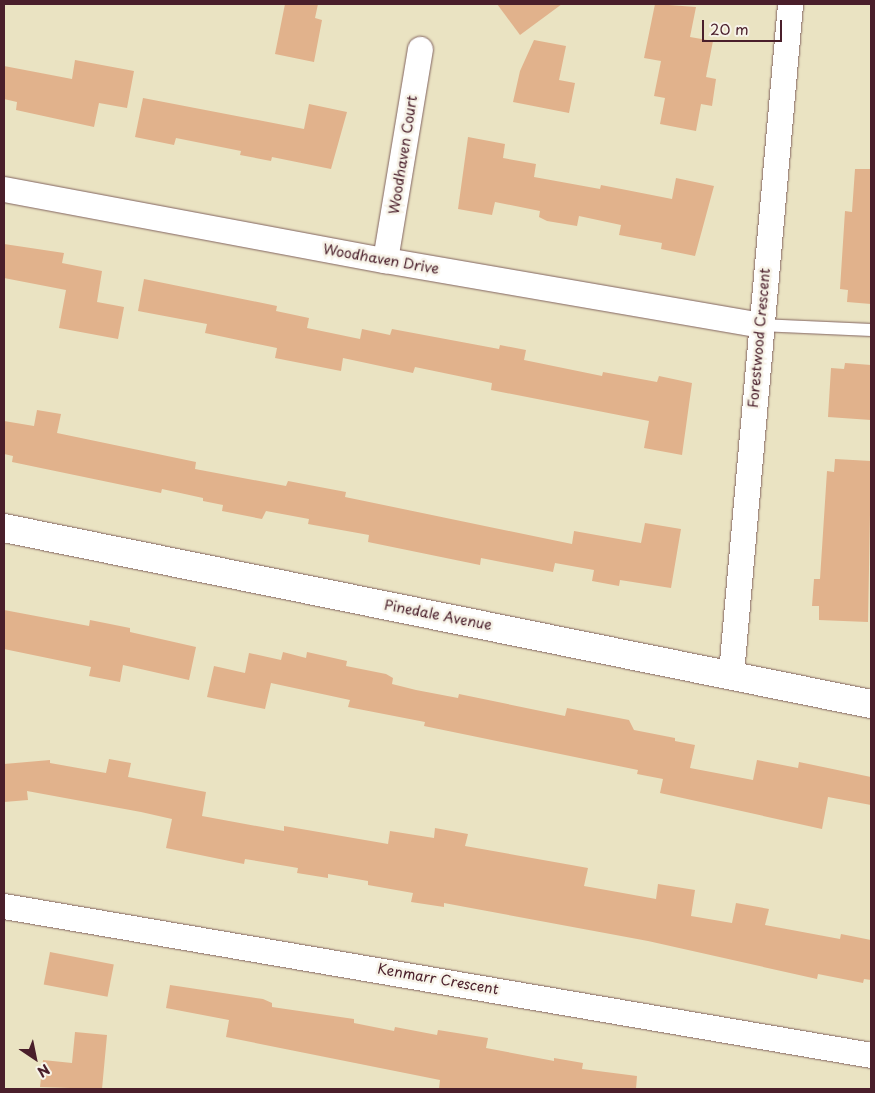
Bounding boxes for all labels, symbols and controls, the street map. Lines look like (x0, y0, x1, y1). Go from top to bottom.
scale bar (705, 10, 785, 42)
text: 20 m (710, 17, 749, 40)
street label: Woodhaven Court (385, 94, 421, 216)
street label: Woodhaven Drive (321, 240, 441, 278)
street label: Forestwood Crescent (744, 267, 774, 409)
street label: Pinedale Avenue (383, 596, 493, 634)
street label: Kenmarr Crescent (376, 960, 500, 998)
north arrow (10, 1033, 60, 1083)
text: N (33, 1059, 54, 1083)

